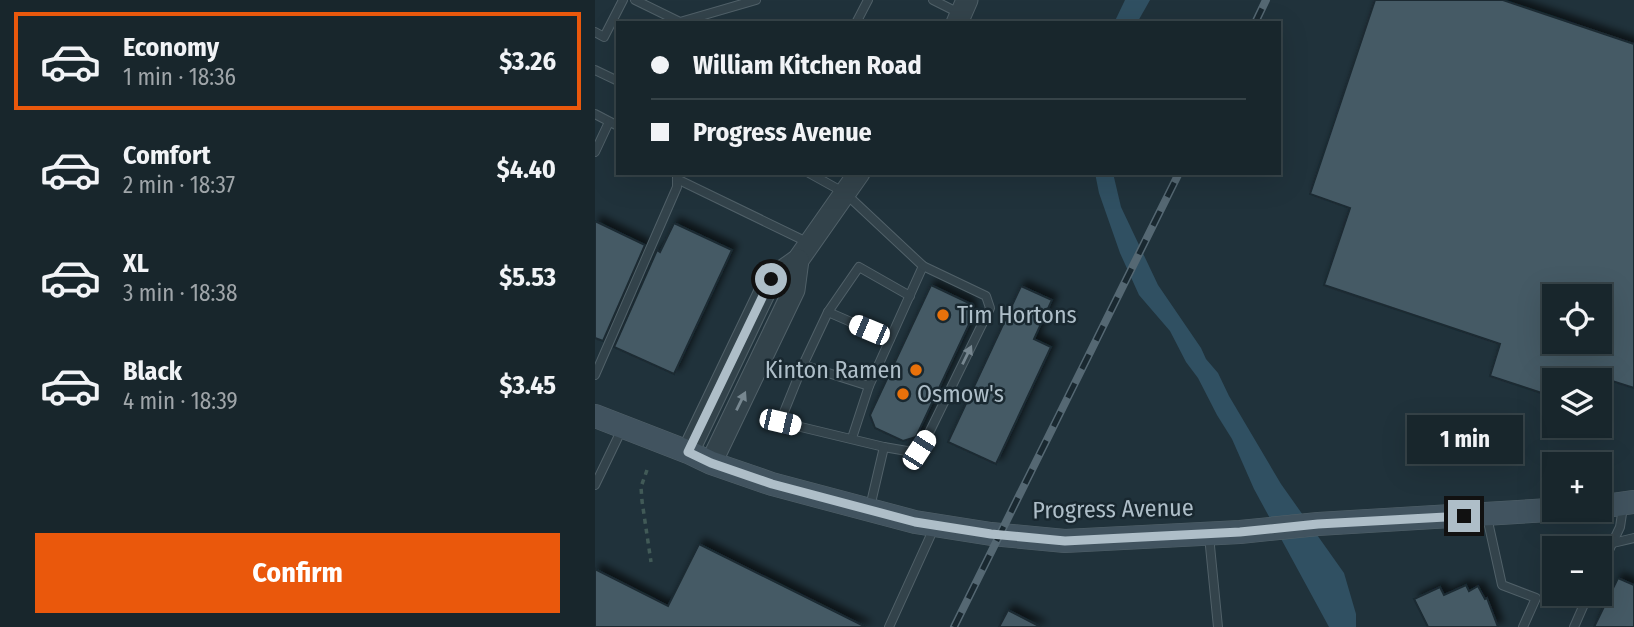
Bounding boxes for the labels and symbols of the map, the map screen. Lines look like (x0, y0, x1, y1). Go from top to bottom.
route start (755, 263, 787, 295)
place label: Tim Hortons (957, 301, 1077, 329)
marker: Tim Hortons (935, 307, 951, 323)
car (846, 312, 893, 348)
one-way arrow (961, 345, 973, 365)
place label: Kinton Ramen (765, 356, 902, 384)
marker: Kinton Ramen (908, 362, 924, 378)
place label: Osmow's (917, 380, 1004, 408)
marker: Osmow's (895, 386, 911, 402)
one-way arrow (735, 391, 746, 411)
car (758, 407, 803, 437)
callout: 1 min (1406, 414, 1522, 463)
car (899, 427, 940, 473)
street label: Progress Avenue (1032, 494, 1194, 524)
route end (1448, 500, 1480, 532)

